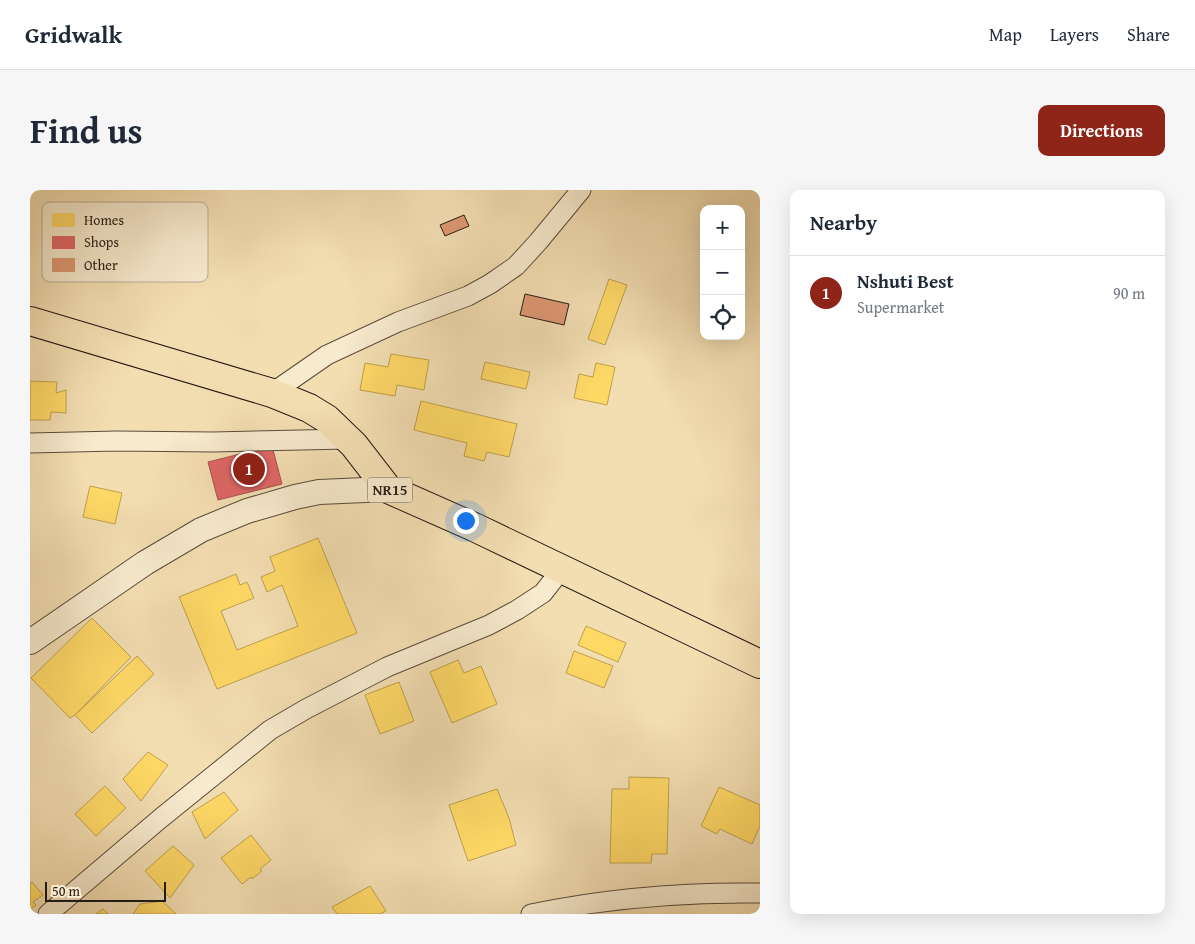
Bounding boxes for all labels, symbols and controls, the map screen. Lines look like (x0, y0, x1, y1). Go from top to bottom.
text: Gridwalk (25, 17, 122, 52)
text: Map (989, 21, 1022, 48)
text: Layers (1050, 21, 1099, 48)
text: Share (1127, 21, 1170, 48)
text: Find us (30, 105, 143, 156)
button: Directions (1038, 105, 1165, 156)
legend (42, 202, 208, 282)
map controls (700, 205, 745, 340)
button: + (700, 205, 745, 250)
text: Nearby (810, 207, 877, 238)
text: Homes (84, 210, 124, 230)
text: Shops (84, 232, 119, 252)
button: − (700, 250, 745, 295)
text: Other (84, 255, 118, 275)
text: Nshuti Best (857, 267, 954, 295)
text: 1 (822, 281, 830, 305)
text: 90 m (1113, 281, 1145, 305)
button: locate (700, 295, 745, 340)
text: Supermarket (857, 295, 944, 319)
pin: 1 (233, 450, 265, 488)
road number: NR15 (368, 478, 412, 502)
your location (453, 508, 479, 534)
scale bar (45, 879, 166, 902)
text: 50 m (52, 881, 80, 901)

